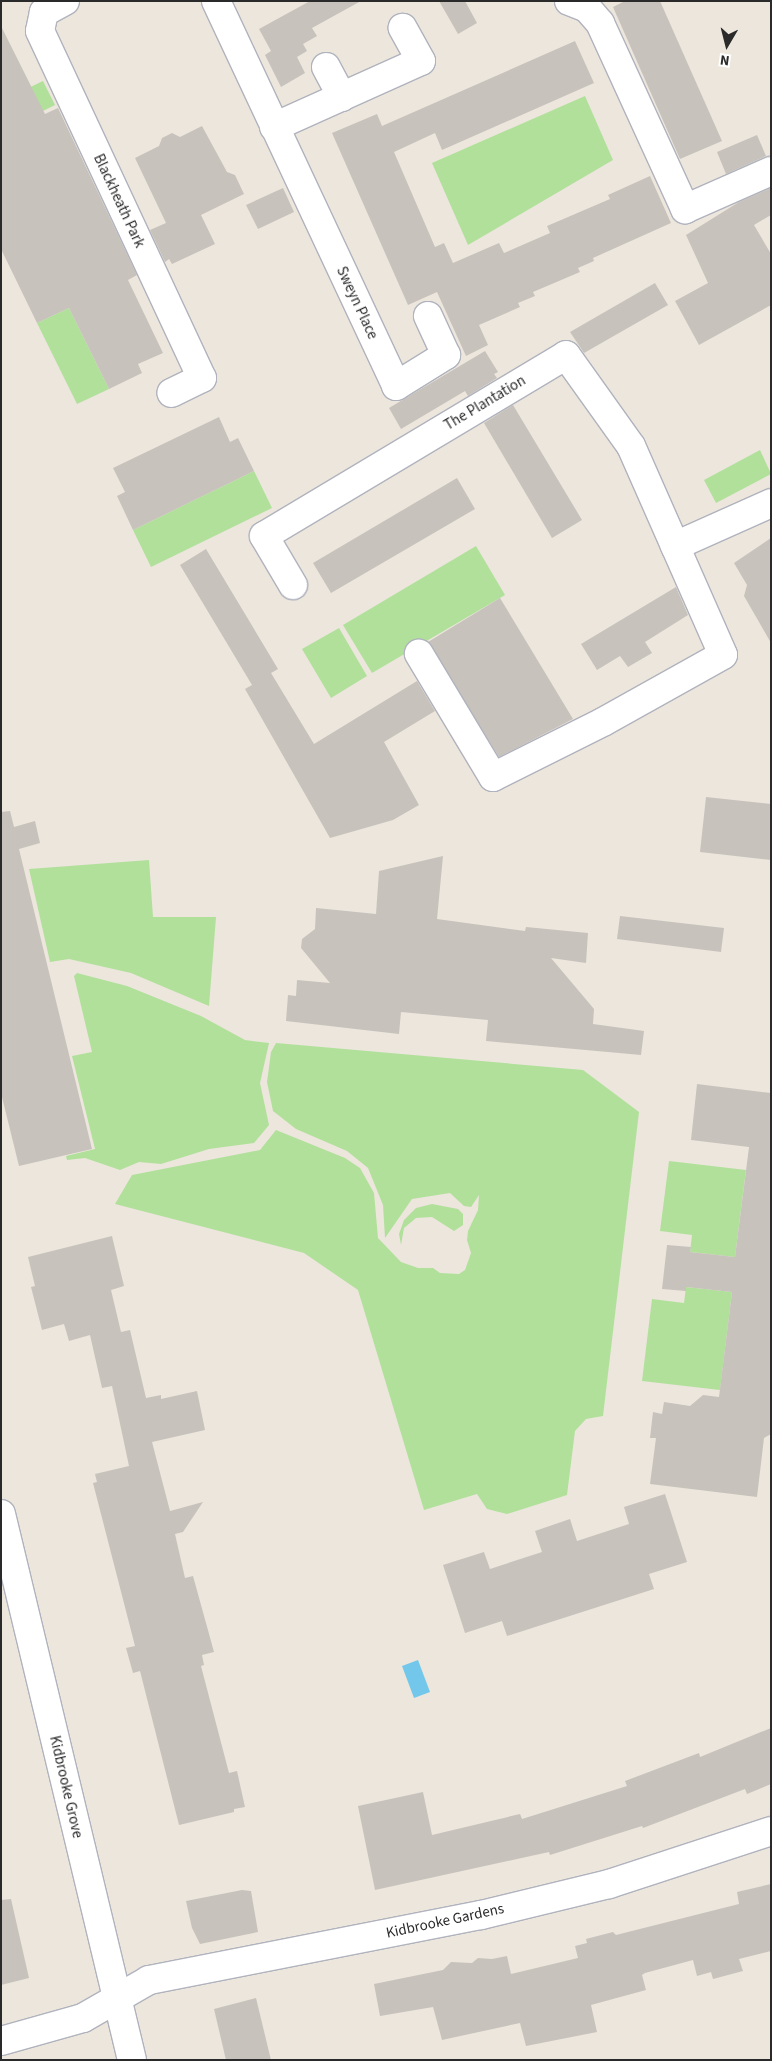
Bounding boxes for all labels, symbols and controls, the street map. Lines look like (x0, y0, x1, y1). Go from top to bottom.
north arrow (702, 20, 752, 70)
text: N (719, 49, 731, 70)
street label: Blackheath Park (89, 151, 149, 251)
street label: Sweyn Place (332, 264, 382, 342)
street label: The Plantation (441, 372, 529, 434)
street label: Kidbrooke Grove (45, 1734, 87, 1840)
street label: Kidbrooke Gardens (384, 1900, 506, 1942)

